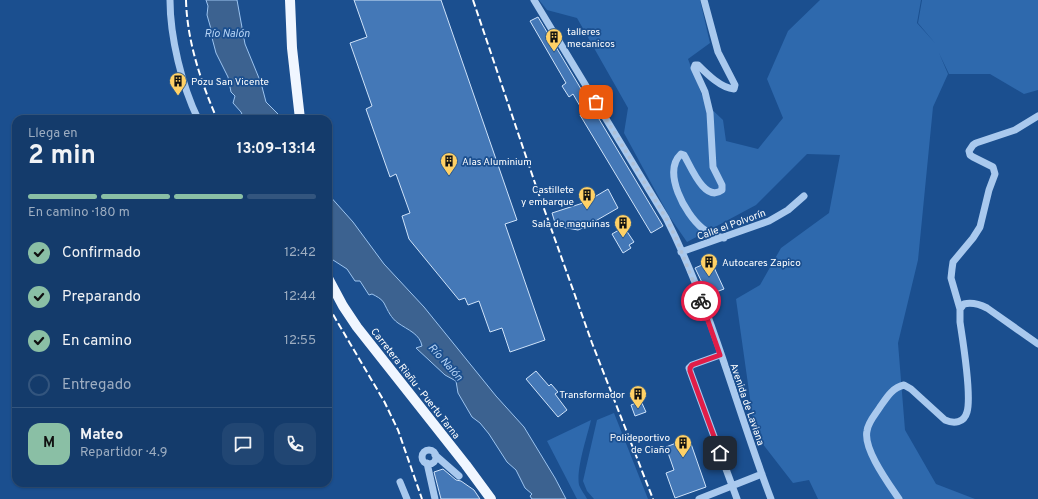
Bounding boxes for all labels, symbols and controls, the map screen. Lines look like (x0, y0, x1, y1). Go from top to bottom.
place label: talleres mecanicos (567, 26, 615, 51)
water label: Río Nalón (204, 27, 250, 41)
building icon: talleres mecanicos (544, 27, 564, 52)
building icon: Pozu San Vicente (168, 71, 188, 96)
place label: Pozu San Vicente (191, 76, 269, 89)
pin (579, 85, 613, 119)
icon: bag (585, 91, 607, 113)
text: Llega en (28, 126, 78, 142)
text: 2 min (28, 140, 96, 173)
text: 13:09–13:14 (236, 140, 316, 159)
building icon: Alas Aluminium (439, 151, 459, 176)
place label: Alas Aluminium (462, 156, 532, 169)
place label: Castillete y embarque (521, 184, 574, 209)
building icon: Castillete y embarque (577, 185, 597, 210)
text: En camino · 180 m (28, 205, 130, 221)
street label: Calle el Polvorín (695, 207, 768, 244)
building icon: Sala de maquinas (613, 213, 633, 238)
place label: Sala de maquinas (532, 218, 610, 231)
icon: check (28, 242, 50, 264)
text: Confirmado (62, 244, 141, 263)
text: 12:42 (284, 245, 316, 261)
building icon: Autocares Zapico (699, 252, 719, 277)
place label: Autocares Zapico (722, 257, 801, 270)
courier (681, 281, 721, 321)
icon: check (28, 286, 50, 308)
text: Preparando (62, 288, 141, 307)
text: 12:44 (284, 289, 316, 305)
icon: bike (690, 290, 712, 312)
street label: Carretera Riañu - Puertu Tarna (367, 326, 462, 442)
icon: check (28, 330, 50, 352)
text: En camino (62, 332, 132, 351)
text: 12:55 (284, 333, 316, 349)
water label: Río Nalón (425, 341, 466, 384)
street label: Avenida de Laviana (726, 362, 767, 447)
text: Entregado (62, 376, 131, 395)
building icon: Transformador (628, 384, 648, 409)
place label: Transformador (559, 389, 625, 402)
button: chat (222, 423, 264, 465)
button: phone (274, 423, 316, 465)
text: Mateo (80, 426, 123, 445)
place label: Polideportivo de Ciaño (610, 432, 670, 457)
building icon: Polideportivo de Ciaño (673, 433, 693, 458)
text: M (43, 434, 55, 453)
pin (703, 436, 737, 470)
icon: home (709, 442, 731, 464)
text: Repartidor · 4.9 (80, 445, 168, 461)

